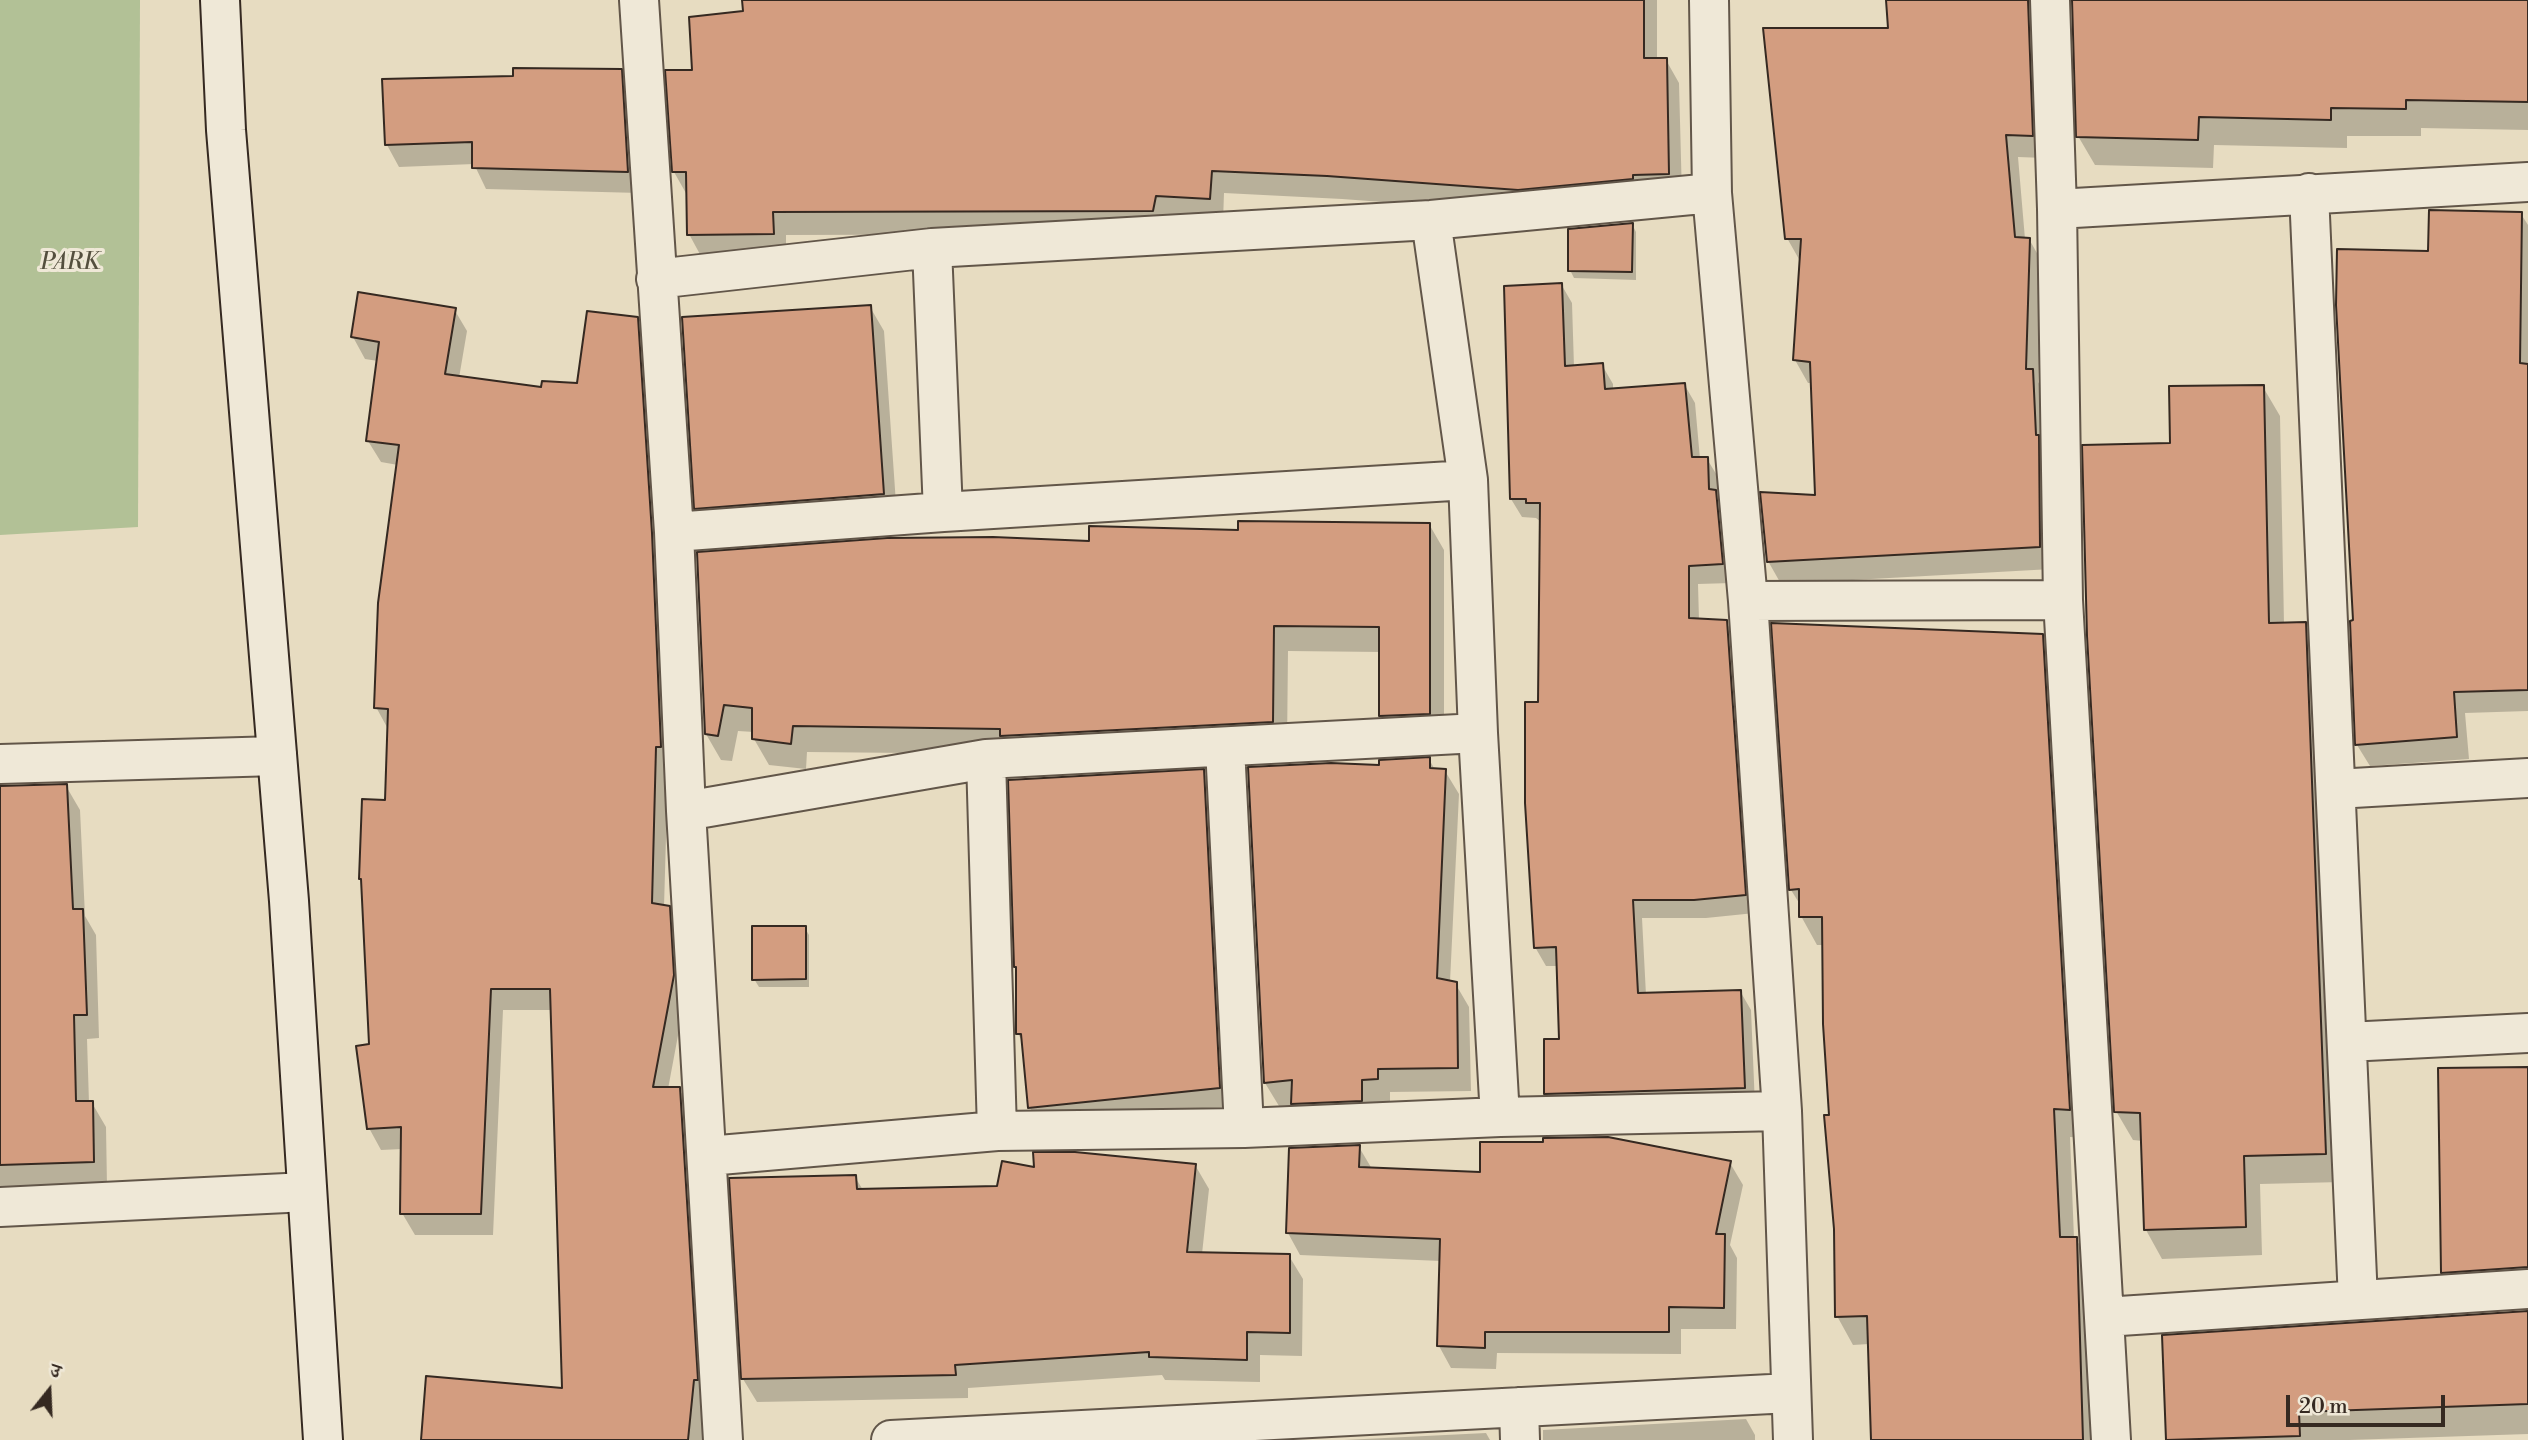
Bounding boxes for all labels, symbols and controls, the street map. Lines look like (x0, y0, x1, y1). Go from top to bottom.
park label: PARK (40, 249, 100, 277)
north arrow (14, 1356, 84, 1426)
text: उ (47, 1358, 64, 1384)
scale bar (2290, 1380, 2449, 1424)
text: 20 m (2299, 1394, 2348, 1420)

